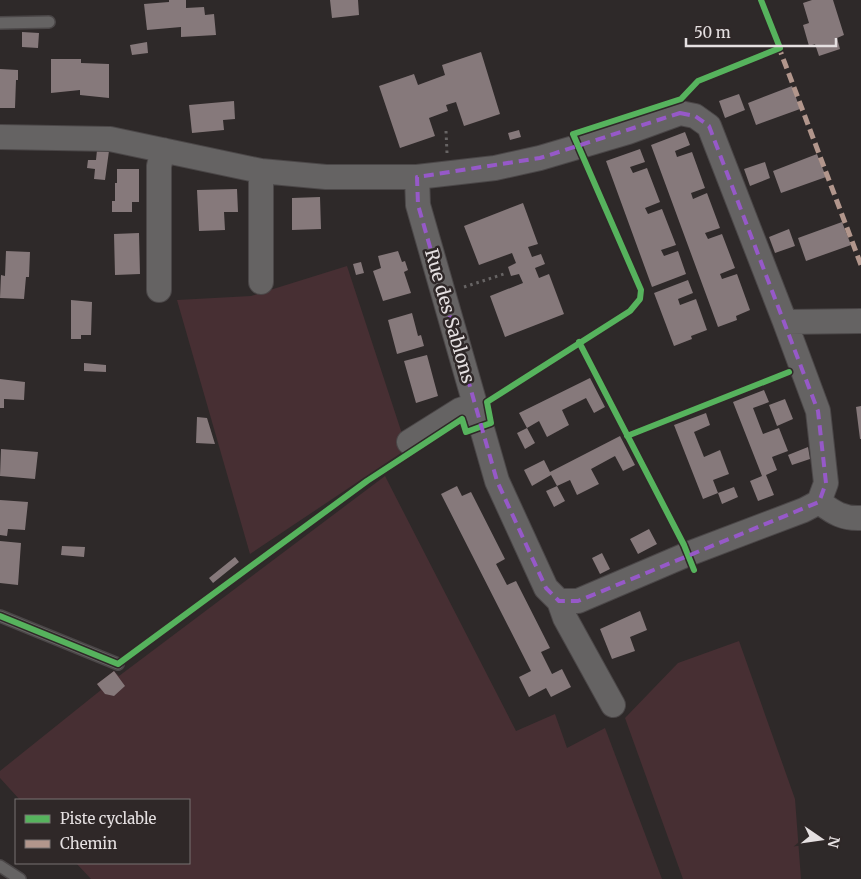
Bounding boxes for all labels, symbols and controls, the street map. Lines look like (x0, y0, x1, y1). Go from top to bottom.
scale bar (686, 15, 836, 47)
text: 50 m (694, 23, 731, 42)
street label: Rue des Sablons (420, 246, 480, 386)
legend (15, 799, 190, 864)
text: Piste cyclable (60, 809, 157, 828)
north arrow (796, 814, 846, 864)
text: Chemin (60, 834, 117, 853)
text: N (824, 835, 844, 849)

